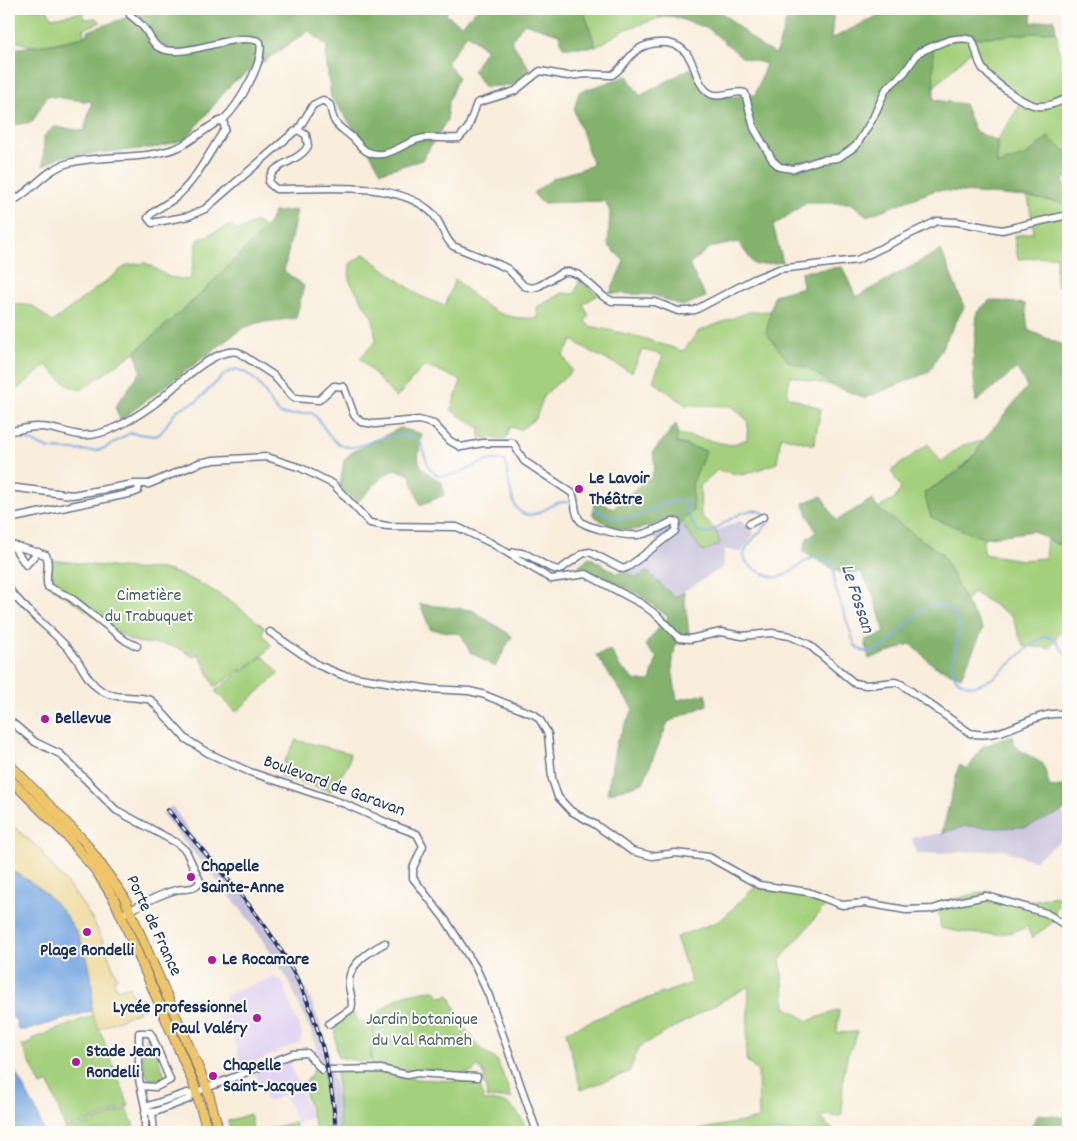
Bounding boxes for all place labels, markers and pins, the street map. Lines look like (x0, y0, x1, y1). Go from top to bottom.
place label: Le Lavoir Théâtre (589, 467, 650, 513)
marker: Le Lavoir Théâtre (573, 483, 585, 495)
place label: Bellevue (55, 707, 111, 732)
marker: Bellevue (39, 713, 51, 725)
place label: Chapelle Sainte-Anne (201, 855, 284, 901)
marker: Chapelle Sainte-Anne (185, 871, 197, 883)
marker: Plage Rondelli (81, 926, 93, 938)
place label: Plage Rondelli (40, 939, 135, 964)
place label: Le Rocamare (222, 948, 309, 973)
marker: Le Rocamare (206, 954, 218, 966)
place label: Lycée professionnel Paul Valéry (113, 996, 248, 1042)
marker: Lycée professionnel Paul Valéry (251, 1012, 263, 1024)
place label: Stade Jean Rondelli (86, 1040, 161, 1086)
place label: Chapelle Saint-Jacques (223, 1054, 318, 1100)
marker: Stade Jean Rondelli (70, 1056, 82, 1068)
marker: Chapelle Saint-Jacques (207, 1070, 219, 1082)

